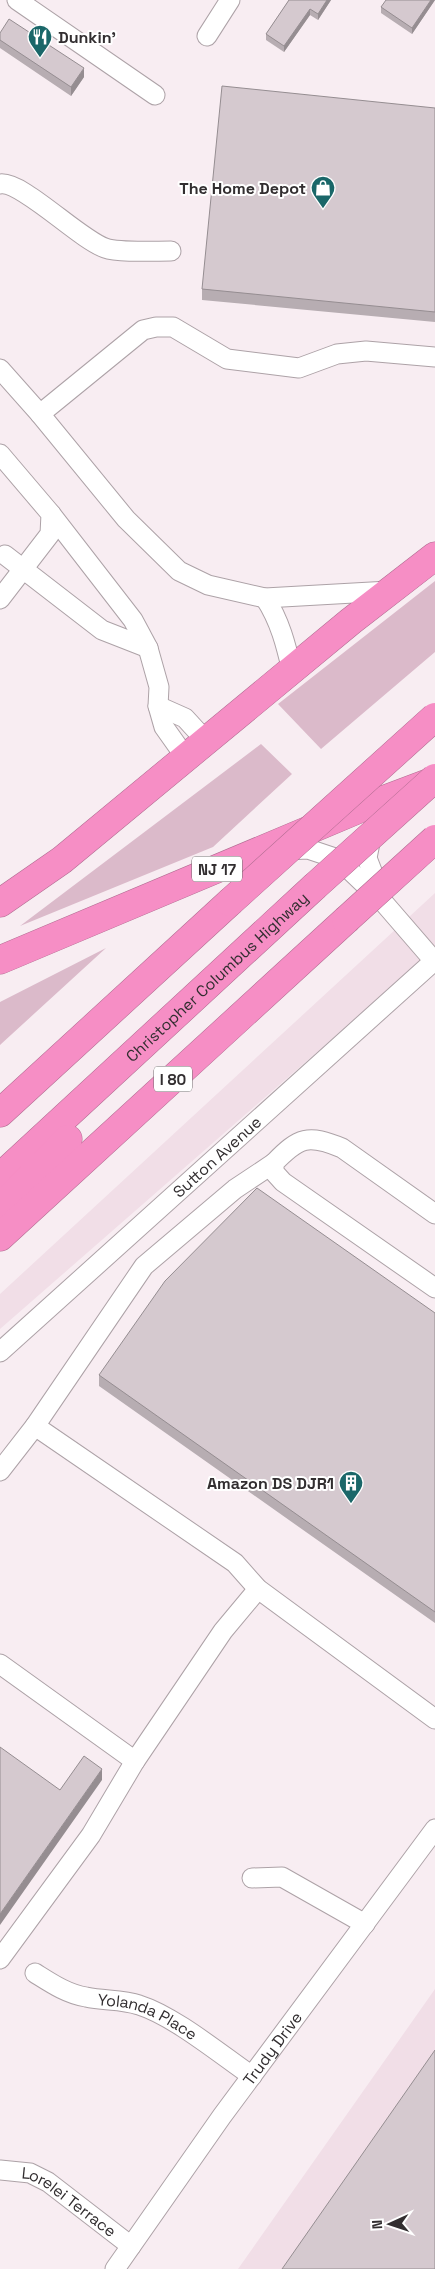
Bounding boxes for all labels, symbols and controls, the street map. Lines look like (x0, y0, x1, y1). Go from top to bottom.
restaurant icon: Dunkin' (27, 24, 53, 58)
place label: Dunkin' (58, 27, 116, 48)
shop icon: The Home Depot (310, 175, 336, 209)
place label: The Home Depot (179, 178, 306, 199)
road number: NJ 17 (192, 856, 242, 882)
street label: Christopher Columbus Highway (121, 887, 312, 1066)
road number: I 80 (154, 1066, 192, 1092)
street label: Sutton Avenue (168, 1111, 266, 1202)
building icon: Amazon DS DJR1 (338, 1470, 364, 1504)
place label: Amazon DS DJR1 (207, 1473, 334, 1494)
street label: Yolanda Place (97, 1989, 202, 2044)
street label: Trudy Drive (238, 2007, 306, 2089)
street label: Lorelei Terrace (21, 2162, 121, 2241)
north arrow (365, 2199, 415, 2249)
text: N (368, 2220, 386, 2230)

